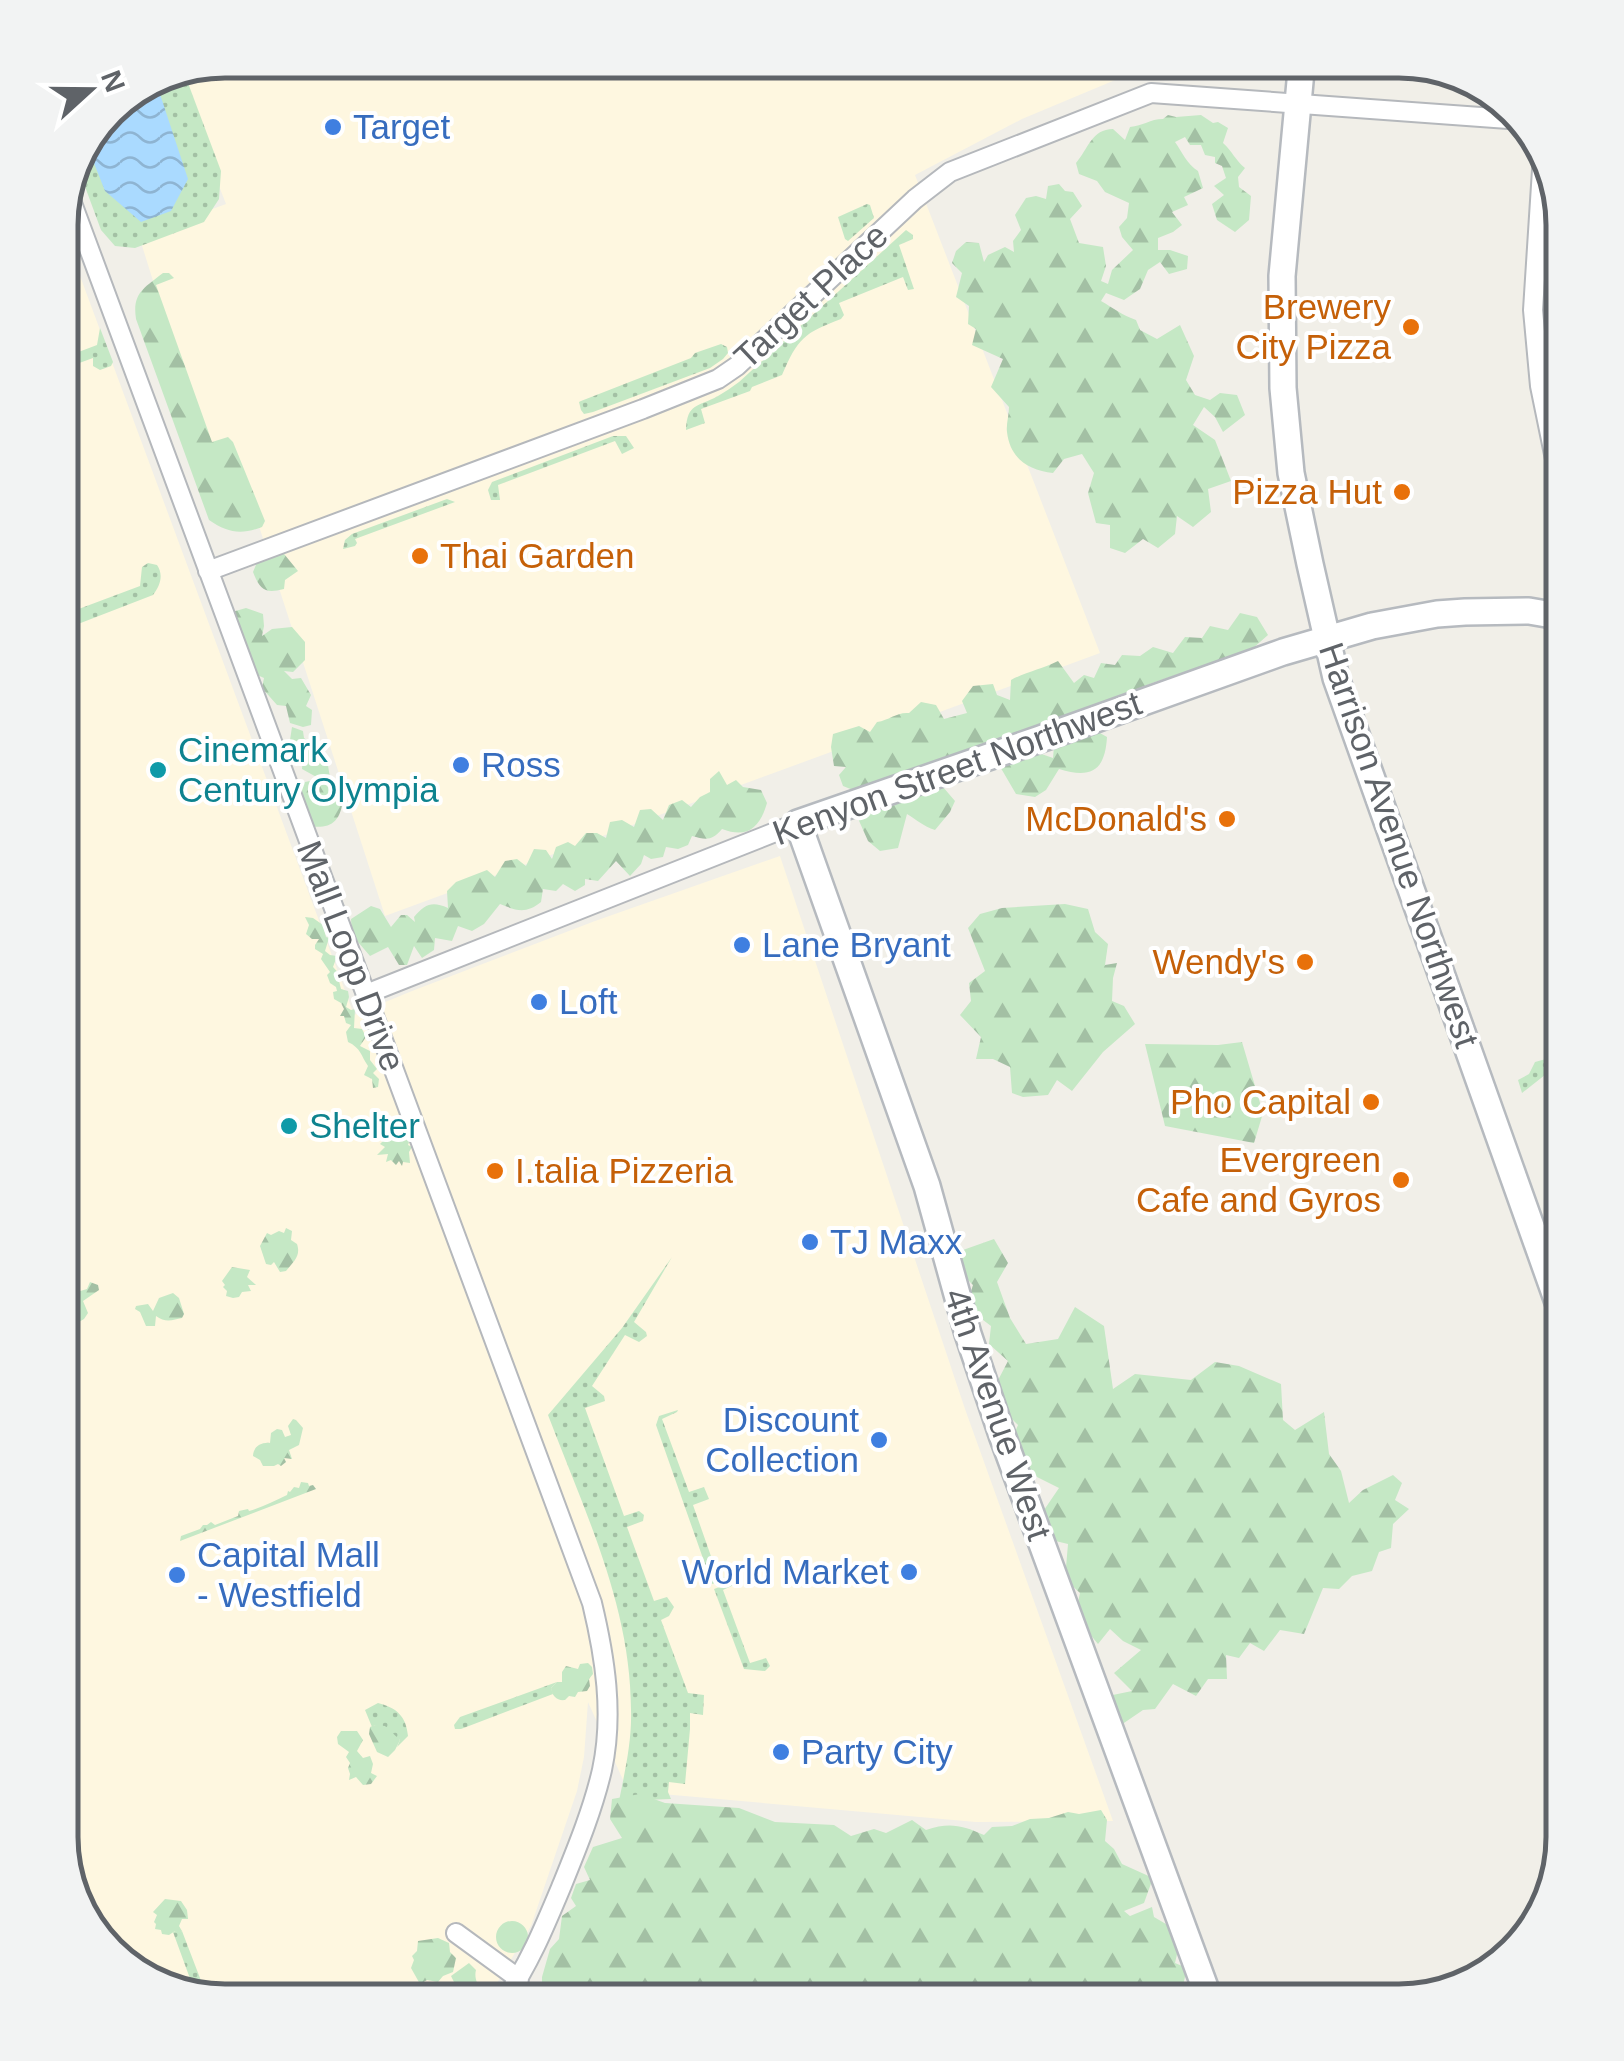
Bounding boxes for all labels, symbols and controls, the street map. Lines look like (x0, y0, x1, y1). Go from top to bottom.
north arrow (40, 40, 140, 140)
text: N (95, 66, 131, 96)
place label: Target (353, 107, 451, 146)
marker: Target (322, 116, 344, 138)
street label: Target Place (726, 215, 895, 376)
place label: Brewery City Pizza (1235, 287, 1392, 366)
marker: Brewery City Pizza (1400, 316, 1422, 338)
place label: Pizza Hut (1232, 472, 1382, 511)
marker: Pizza Hut (1391, 481, 1413, 503)
place label: Thai Garden (440, 536, 635, 575)
marker: Thai Garden (409, 545, 431, 567)
street label: Harrison Avenue Northwest (1312, 637, 1487, 1053)
street label: Kenyon Street Northwest (767, 683, 1147, 852)
place label: Cinemark Century Olympia (178, 730, 439, 809)
place label: Ross (481, 745, 561, 784)
marker: Ross (450, 754, 472, 776)
marker: Cinemark Century Olympia (147, 759, 169, 781)
place label: McDonald's (1025, 799, 1207, 838)
marker: McDonald's (1216, 808, 1238, 830)
street label: Mall Loop Drive (290, 835, 413, 1076)
place label: Lane Bryant (762, 925, 951, 964)
marker: Lane Bryant (731, 934, 753, 956)
place label: Wendy's (1153, 942, 1285, 981)
marker: Wendy's (1294, 951, 1316, 973)
place label: Loft (559, 982, 618, 1021)
marker: Loft (528, 991, 550, 1013)
place label: Pho Capital (1170, 1082, 1351, 1121)
marker: Pho Capital (1360, 1091, 1382, 1113)
place label: Shelter (309, 1106, 420, 1145)
marker: Shelter (278, 1115, 300, 1137)
place label: Evergreen Cafe and Gyros (1136, 1140, 1381, 1219)
place label: I.talia Pizzeria (515, 1151, 733, 1190)
marker: I.talia Pizzeria (484, 1160, 506, 1182)
marker: Evergreen Cafe and Gyros (1390, 1169, 1412, 1191)
place label: TJ Maxx (830, 1222, 963, 1261)
marker: TJ Maxx (799, 1231, 821, 1253)
street label: 4th Avenue West (937, 1283, 1060, 1545)
place label: Discount Collection (705, 1400, 859, 1479)
marker: Discount Collection (868, 1429, 890, 1451)
place label: Capital Mall - Westfield (197, 1535, 380, 1614)
place label: World Market (682, 1552, 889, 1591)
marker: World Market (898, 1561, 920, 1583)
marker: Capital Mall - Westfield (166, 1564, 188, 1586)
place label: Party City (801, 1732, 953, 1771)
marker: Party City (770, 1741, 792, 1763)

